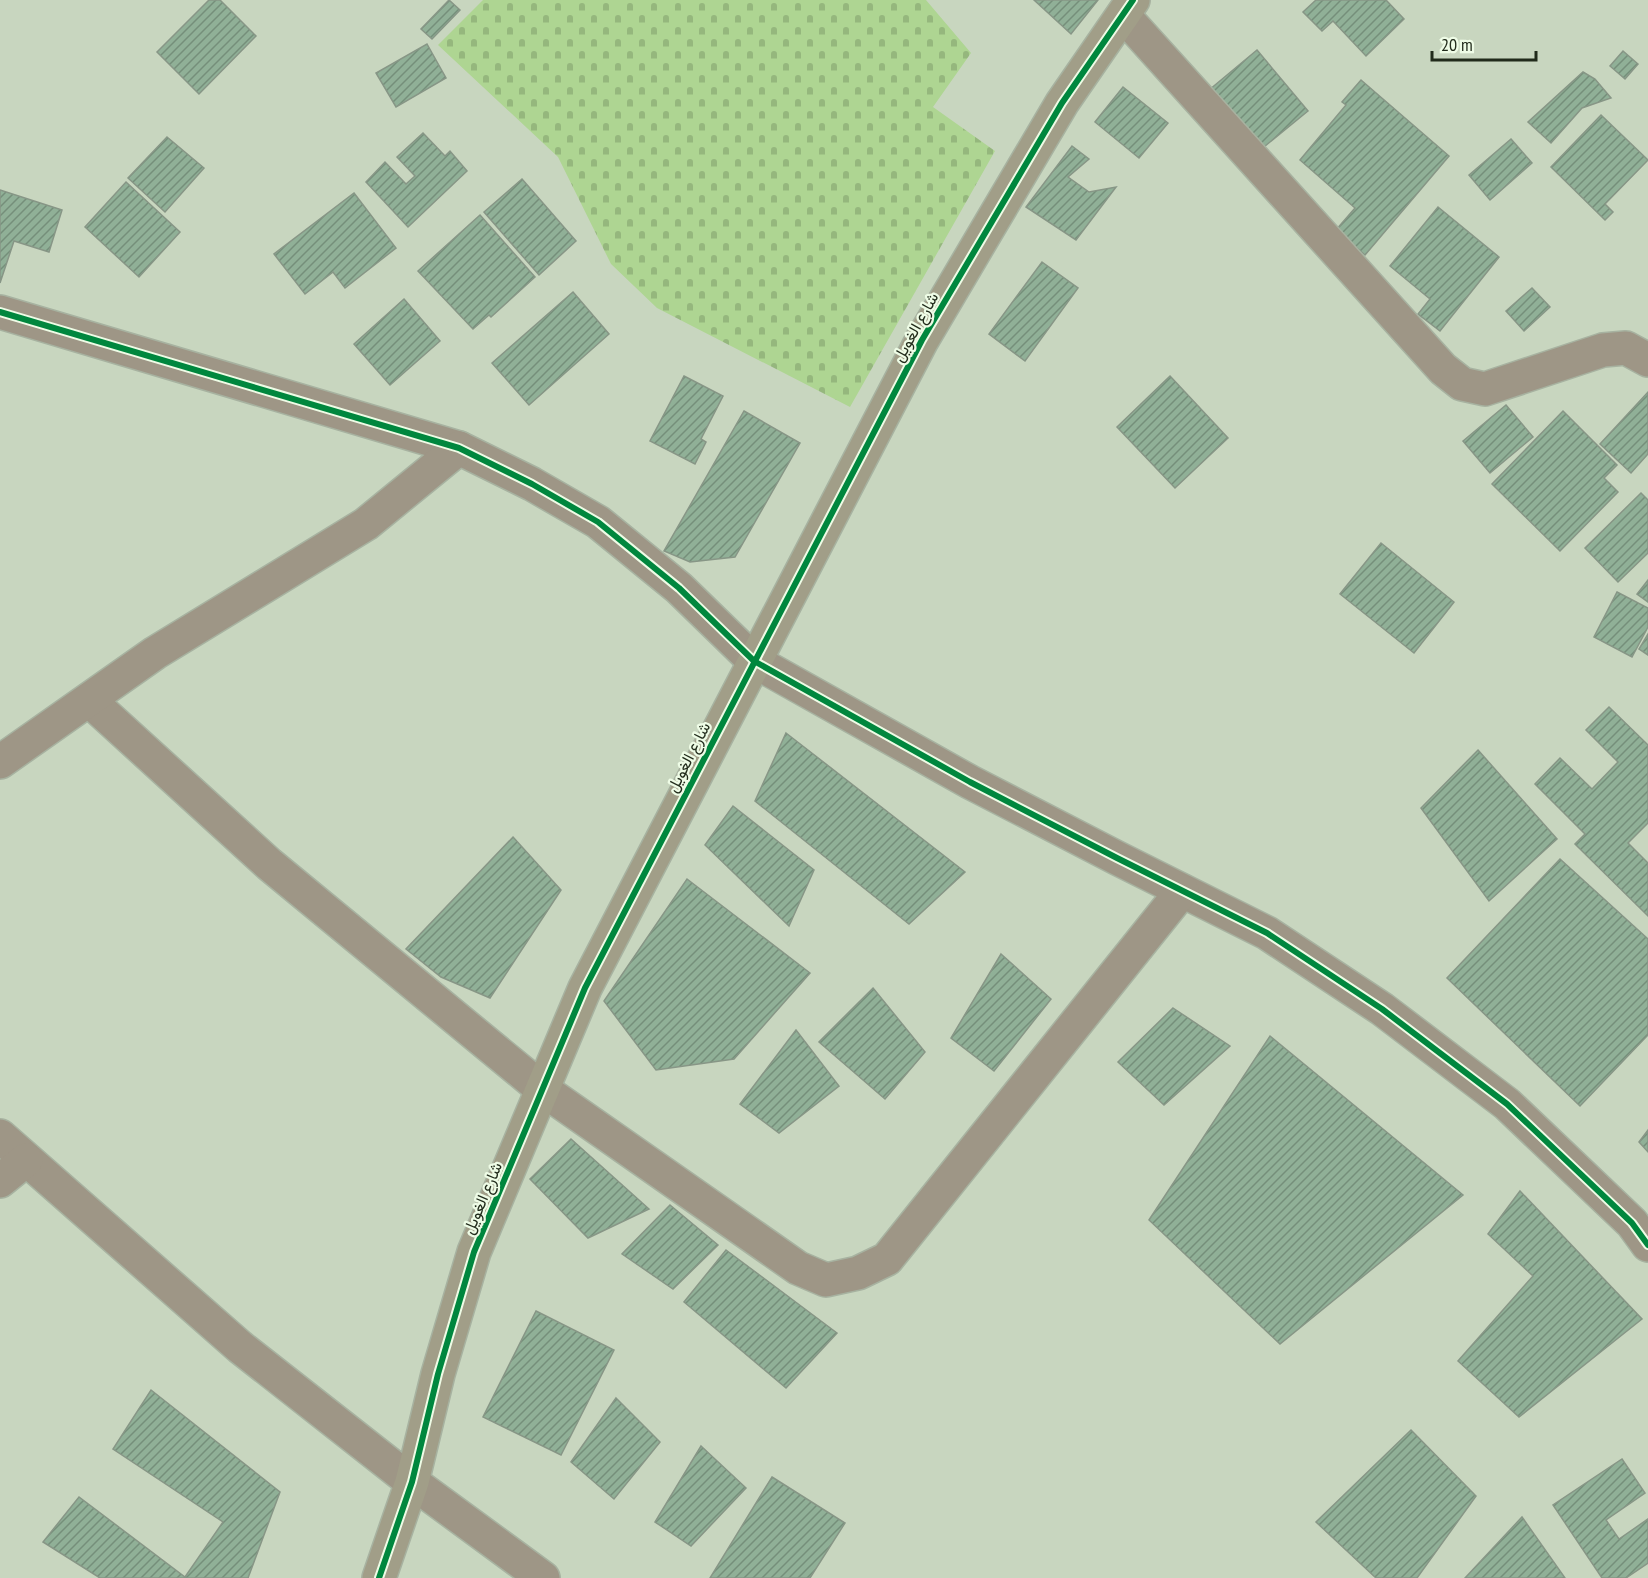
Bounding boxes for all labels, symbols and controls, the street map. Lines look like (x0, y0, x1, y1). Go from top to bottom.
scale bar (1432, 24, 1536, 62)
text: 20 m (1441, 33, 1473, 56)
street label: شارع الغويل (888, 289, 944, 366)
street label: شارع الغويل (662, 718, 716, 796)
street label: شارع الغويل (458, 1159, 508, 1238)

